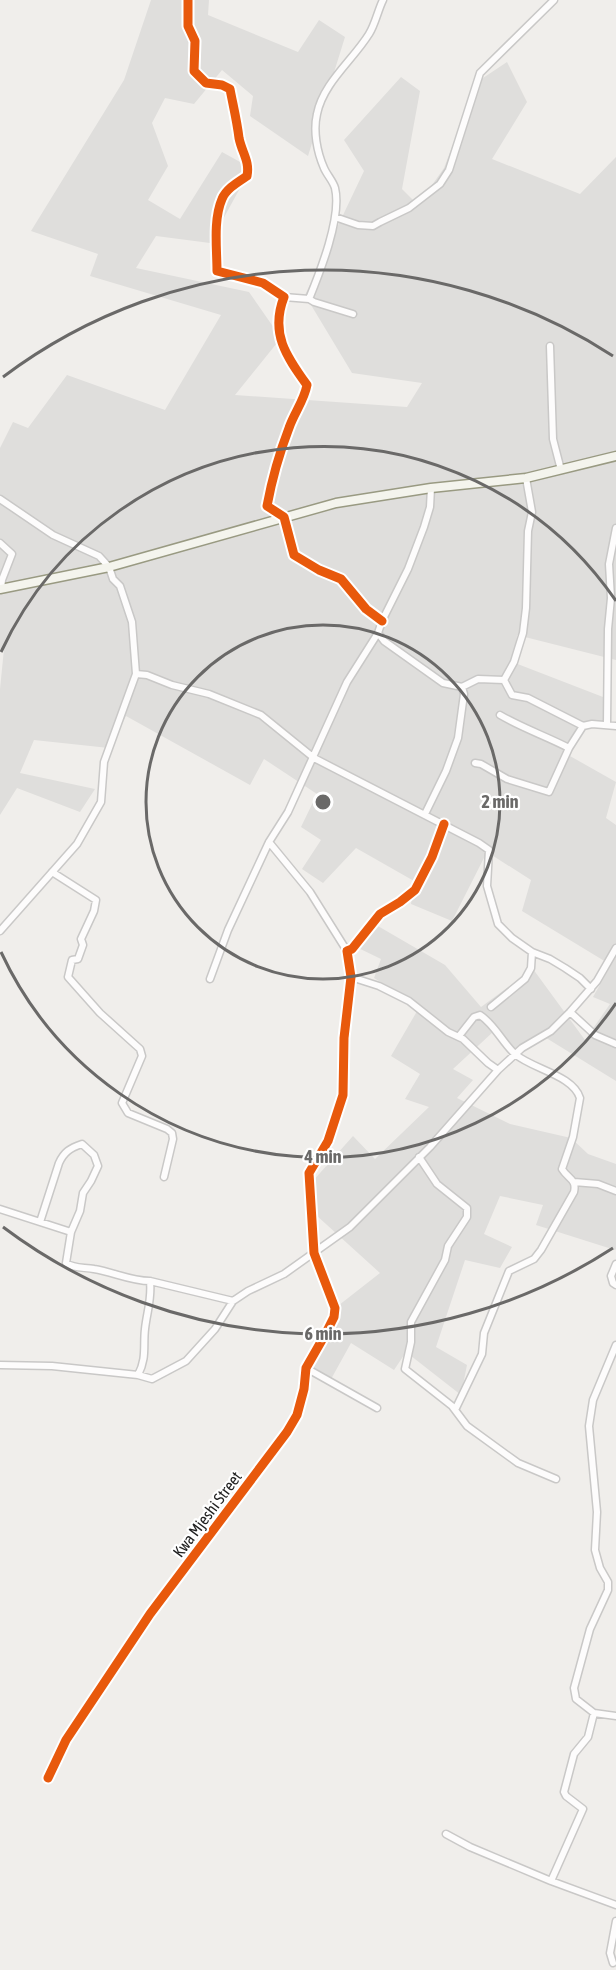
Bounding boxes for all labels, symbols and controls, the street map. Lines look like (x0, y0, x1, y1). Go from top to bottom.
text: 2 min (482, 791, 519, 812)
centre of rings (313, 792, 333, 812)
text: 4 min (304, 1146, 342, 1167)
text: 6 min (305, 1323, 342, 1344)
street label: Kwa Mjeshi Street (169, 1467, 246, 1561)

